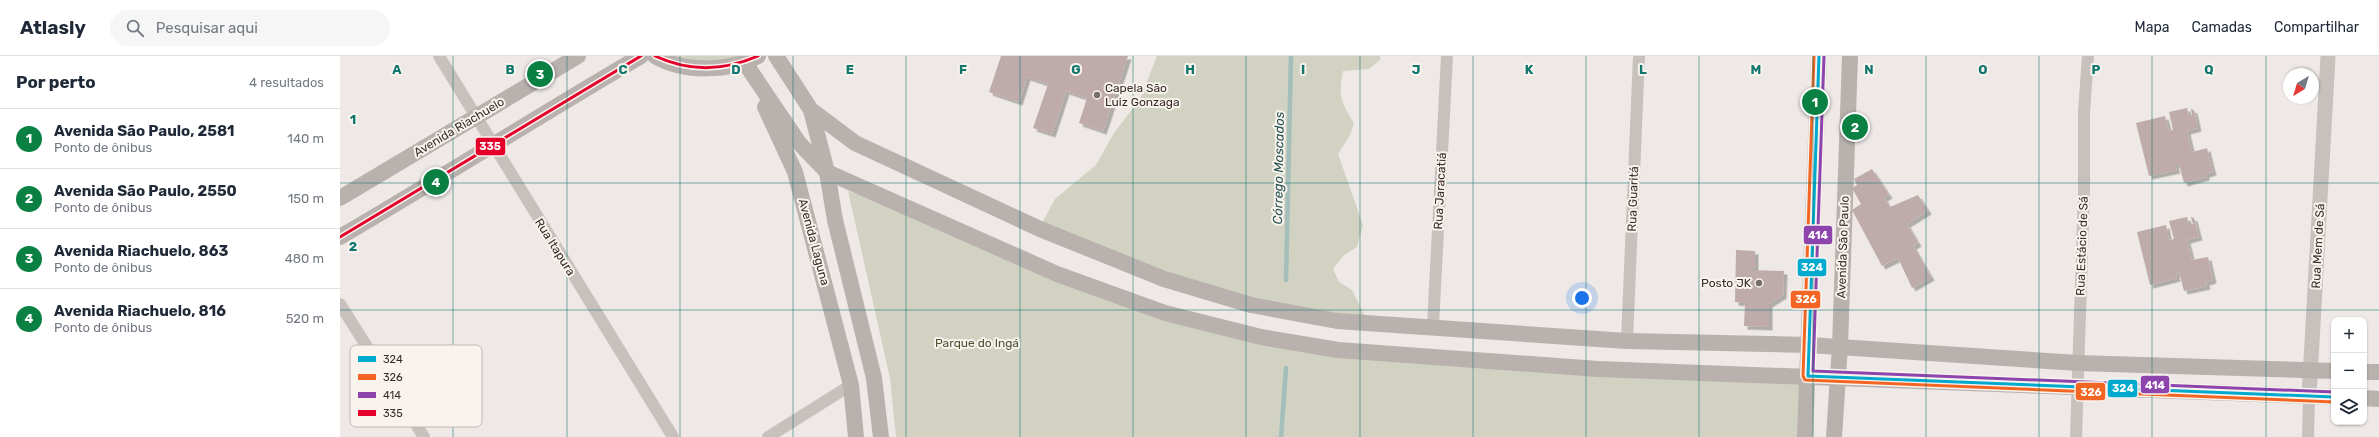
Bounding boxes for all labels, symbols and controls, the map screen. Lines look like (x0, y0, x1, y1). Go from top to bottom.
search box (110, 10, 390, 46)
text: Atlasly (20, 16, 86, 39)
icon: search (124, 17, 146, 39)
text: Pesquisar aqui (156, 19, 258, 37)
text: Mapa (2135, 19, 2170, 36)
text: Camadas (2192, 19, 2252, 36)
text: Compartilhar (2274, 19, 2359, 36)
pin: 3 (527, 59, 553, 89)
text: A (392, 62, 402, 77)
text: B (505, 62, 515, 77)
text: C (618, 62, 628, 77)
text: D (731, 62, 741, 77)
text: E (846, 62, 854, 77)
text: F (959, 62, 967, 77)
text: G (1071, 62, 1081, 77)
text: H (1185, 62, 1195, 77)
text: I (1301, 62, 1305, 77)
text: J (1412, 62, 1420, 77)
text: K (1525, 62, 1534, 77)
text: L (1639, 62, 1647, 77)
text: M (1751, 62, 1761, 77)
text: N (1864, 62, 1874, 77)
text: O (1978, 62, 1988, 77)
text: P (2092, 62, 2101, 77)
text: Q (2204, 62, 2214, 77)
north arrow (2283, 68, 2319, 104)
text: Por perto (16, 72, 96, 92)
text: 4 resultados (249, 75, 324, 90)
place label: Capela São Luiz Gonzaga (1105, 81, 1180, 109)
pin: 1 (1802, 87, 1828, 117)
marker: Capela São Luiz Gonzaga (1092, 90, 1102, 100)
street label: Avenida Riachuelo (411, 94, 507, 159)
water label: Córrego Moscados (1270, 111, 1288, 224)
text: 1 (350, 112, 356, 127)
pin: 2 (1842, 112, 1868, 142)
text: Avenida São Paulo, 2581 (54, 122, 235, 140)
text: 1 (26, 131, 32, 146)
text: 140 m (287, 131, 324, 146)
line badge: 335 (475, 137, 506, 156)
text: Ponto de ônibus (54, 140, 152, 155)
text: 335 (479, 140, 501, 153)
street label: Rua Jaracatiá (1431, 152, 1449, 230)
street label: Rua Guaritá (1625, 166, 1641, 232)
pin: 4 (423, 167, 449, 197)
text: Avenida São Paulo, 2550 (54, 182, 237, 200)
text: 2 (25, 191, 33, 206)
text: 150 m (288, 191, 324, 206)
street label: Avenida São Paulo (1834, 195, 1852, 299)
street label: Rua Estácio de Sá (2073, 196, 2091, 296)
street label: Avenida Laguna (796, 197, 832, 287)
text: Ponto de ônibus (54, 200, 152, 215)
street label: Rua Mem de Sá (2309, 203, 2327, 289)
street label: Rua Itapura (532, 216, 578, 278)
line badge: 414 (1803, 225, 1833, 245)
text: 414 (1808, 229, 1829, 242)
text: 2 (349, 239, 357, 254)
text: Avenida Riachuelo, 863 (54, 242, 228, 260)
text: 3 (25, 251, 33, 266)
text: 480 m (285, 251, 324, 266)
line badge: 324 (1797, 258, 1827, 277)
text: Ponto de ônibus (54, 260, 152, 275)
text: 324 (1801, 261, 1823, 274)
place label: Posto JK (1701, 276, 1752, 290)
marker: Posto JK (1754, 278, 1764, 288)
your location (1572, 288, 1592, 308)
line badge: 326 (1790, 290, 1821, 309)
text: 326 (1795, 293, 1817, 306)
text: Avenida Riachuelo, 816 (54, 302, 226, 320)
text: 4 (25, 311, 33, 326)
text: 520 m (286, 311, 324, 326)
map controls (2331, 317, 2367, 425)
button: + (2331, 317, 2367, 353)
text: Ponto de ônibus (54, 320, 152, 335)
park label: Parque do Ingá (935, 336, 1019, 350)
legend (350, 345, 482, 427)
text: 324 (383, 353, 403, 366)
button: − (2331, 353, 2367, 389)
text: 326 (383, 371, 403, 384)
line badge: 414 (2140, 375, 2170, 394)
line badge: 324 (2107, 379, 2138, 398)
text: 414 (2145, 379, 2166, 392)
line badge: 326 (2075, 382, 2106, 401)
text: 324 (2112, 382, 2134, 395)
text: 326 (2080, 386, 2102, 399)
text: 414 (383, 389, 401, 402)
button: layers (2331, 389, 2367, 425)
text: 335 (383, 407, 403, 420)

